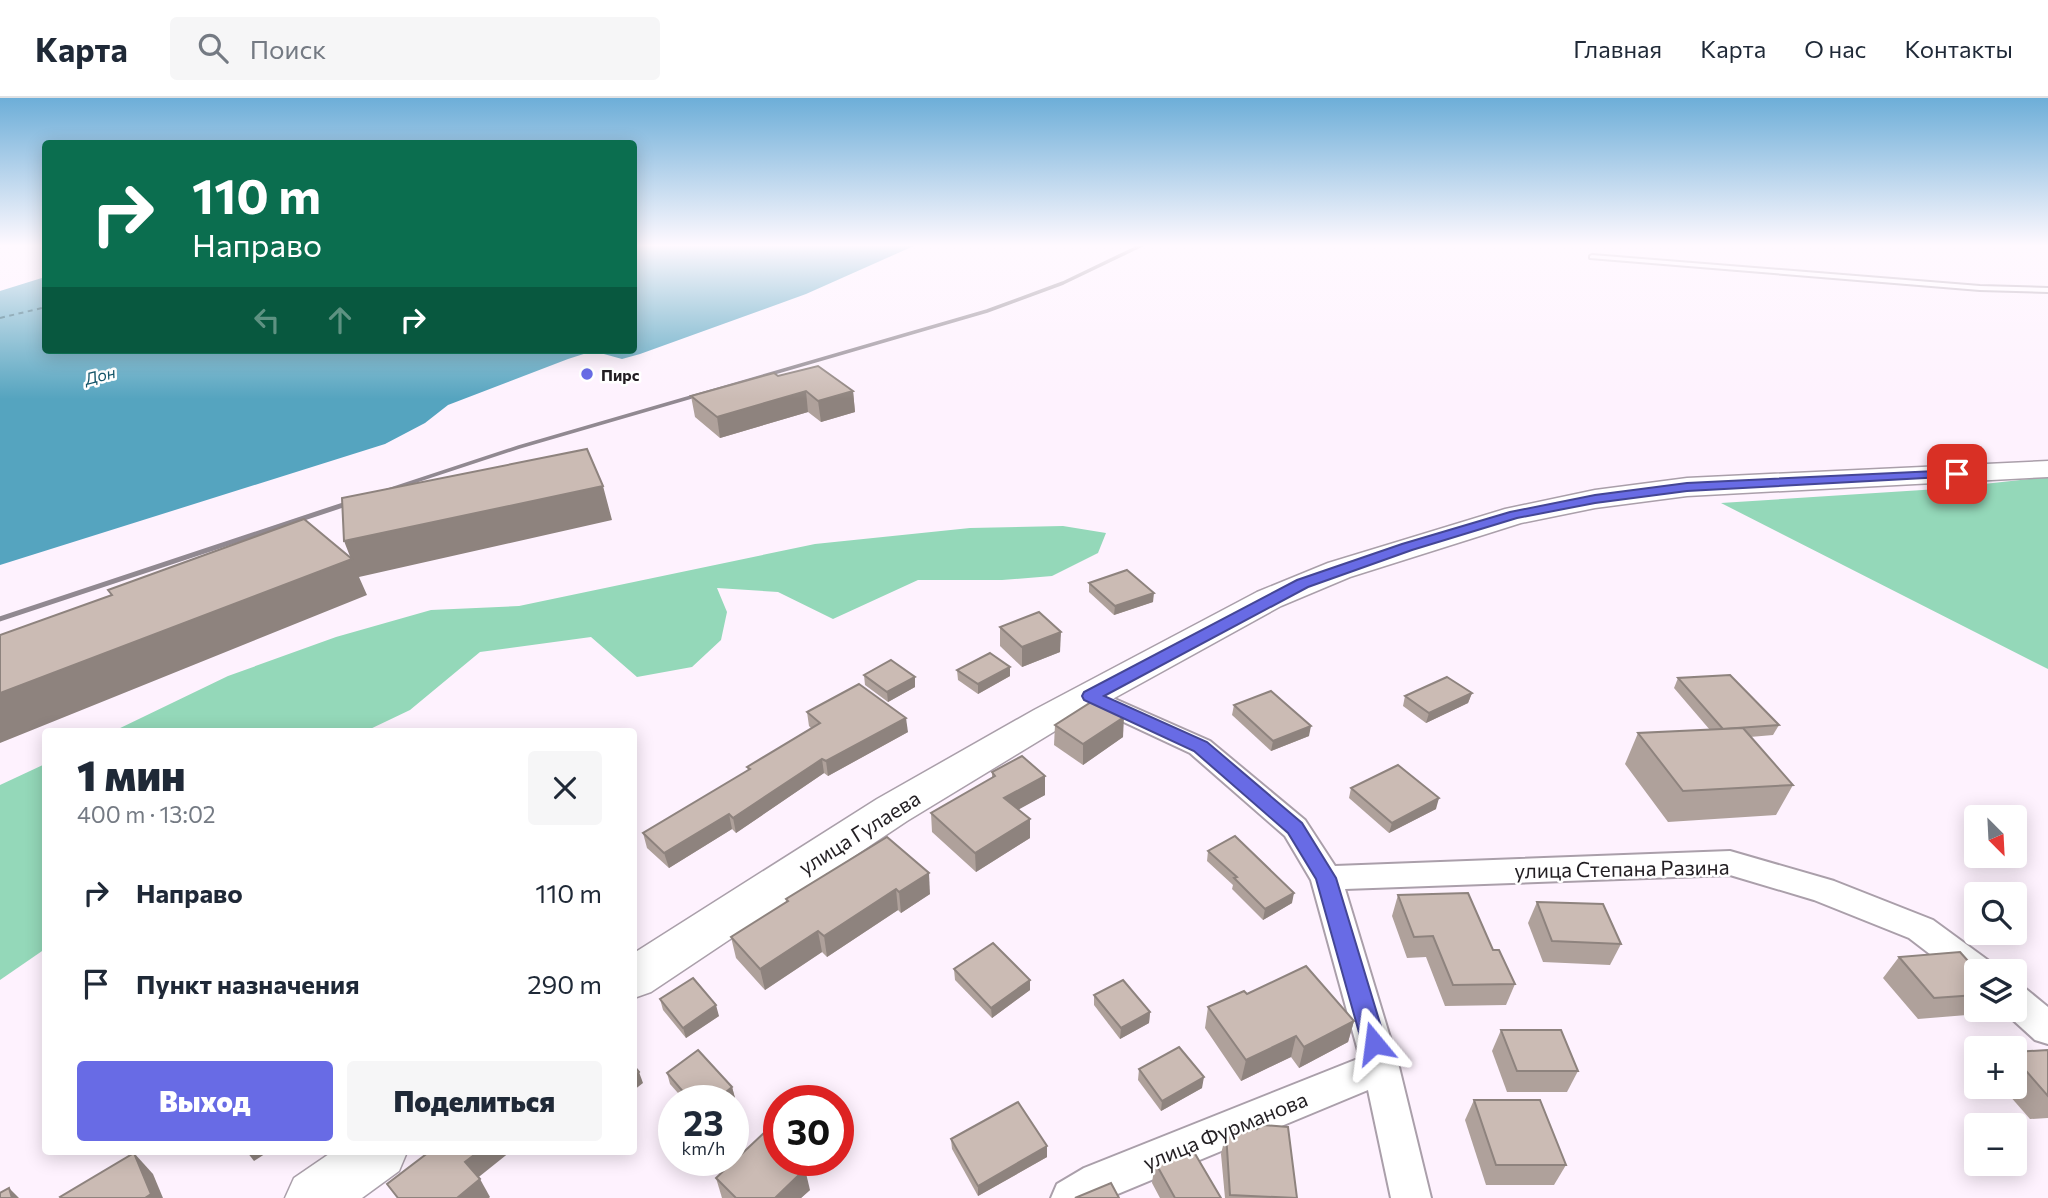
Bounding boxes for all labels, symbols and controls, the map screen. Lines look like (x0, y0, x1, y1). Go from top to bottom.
search box (170, 17, 660, 80)
text: Карта (35, 28, 128, 69)
icon: search (194, 29, 232, 67)
text: Поиск (250, 33, 326, 64)
text: Главная (1573, 34, 1662, 63)
text: Карта (1700, 34, 1766, 63)
text: О нас (1804, 34, 1866, 63)
text: Контакты (1904, 34, 2013, 63)
text: 110 m (192, 164, 321, 224)
icon: right (77, 168, 168, 259)
text: Направо (192, 224, 322, 264)
icon: left (248, 301, 286, 339)
icon: ahead (321, 301, 359, 339)
icon: right (394, 301, 432, 339)
water label: Дон (81, 362, 117, 388)
place label: Пирс (601, 365, 640, 384)
marker: Пирс (579, 366, 595, 382)
pin (1927, 444, 1987, 504)
icon: arrive (1938, 455, 1976, 493)
text: 1 мин (77, 748, 186, 800)
button: close (528, 751, 602, 825)
street label: улица Гулаева (794, 785, 924, 879)
text: 400 m · 13:02 (77, 800, 216, 828)
north arrow (1964, 805, 2026, 868)
map controls (1964, 805, 2027, 1176)
street label: улица Степана Разина (1514, 854, 1730, 882)
icon: right (77, 874, 115, 912)
text: Направо (136, 877, 243, 908)
text: 110 m (535, 877, 602, 908)
button: search (1964, 882, 2027, 945)
button: layers (1964, 959, 2027, 1022)
icon: arrive (77, 965, 115, 1003)
text: Пункт назначения (136, 968, 360, 999)
text: 290 m (527, 968, 602, 999)
position arrow (1337, 1006, 1411, 1080)
button: + (1964, 1036, 2027, 1099)
button: Выход (77, 1061, 333, 1141)
button: Поделиться (347, 1061, 602, 1141)
speed limit sign: 30 (763, 1085, 854, 1176)
street label: улица Фурманова (1139, 1086, 1311, 1174)
text: 23 (683, 1100, 724, 1143)
button: − (1964, 1113, 2027, 1176)
text: km/h (682, 1137, 725, 1159)

